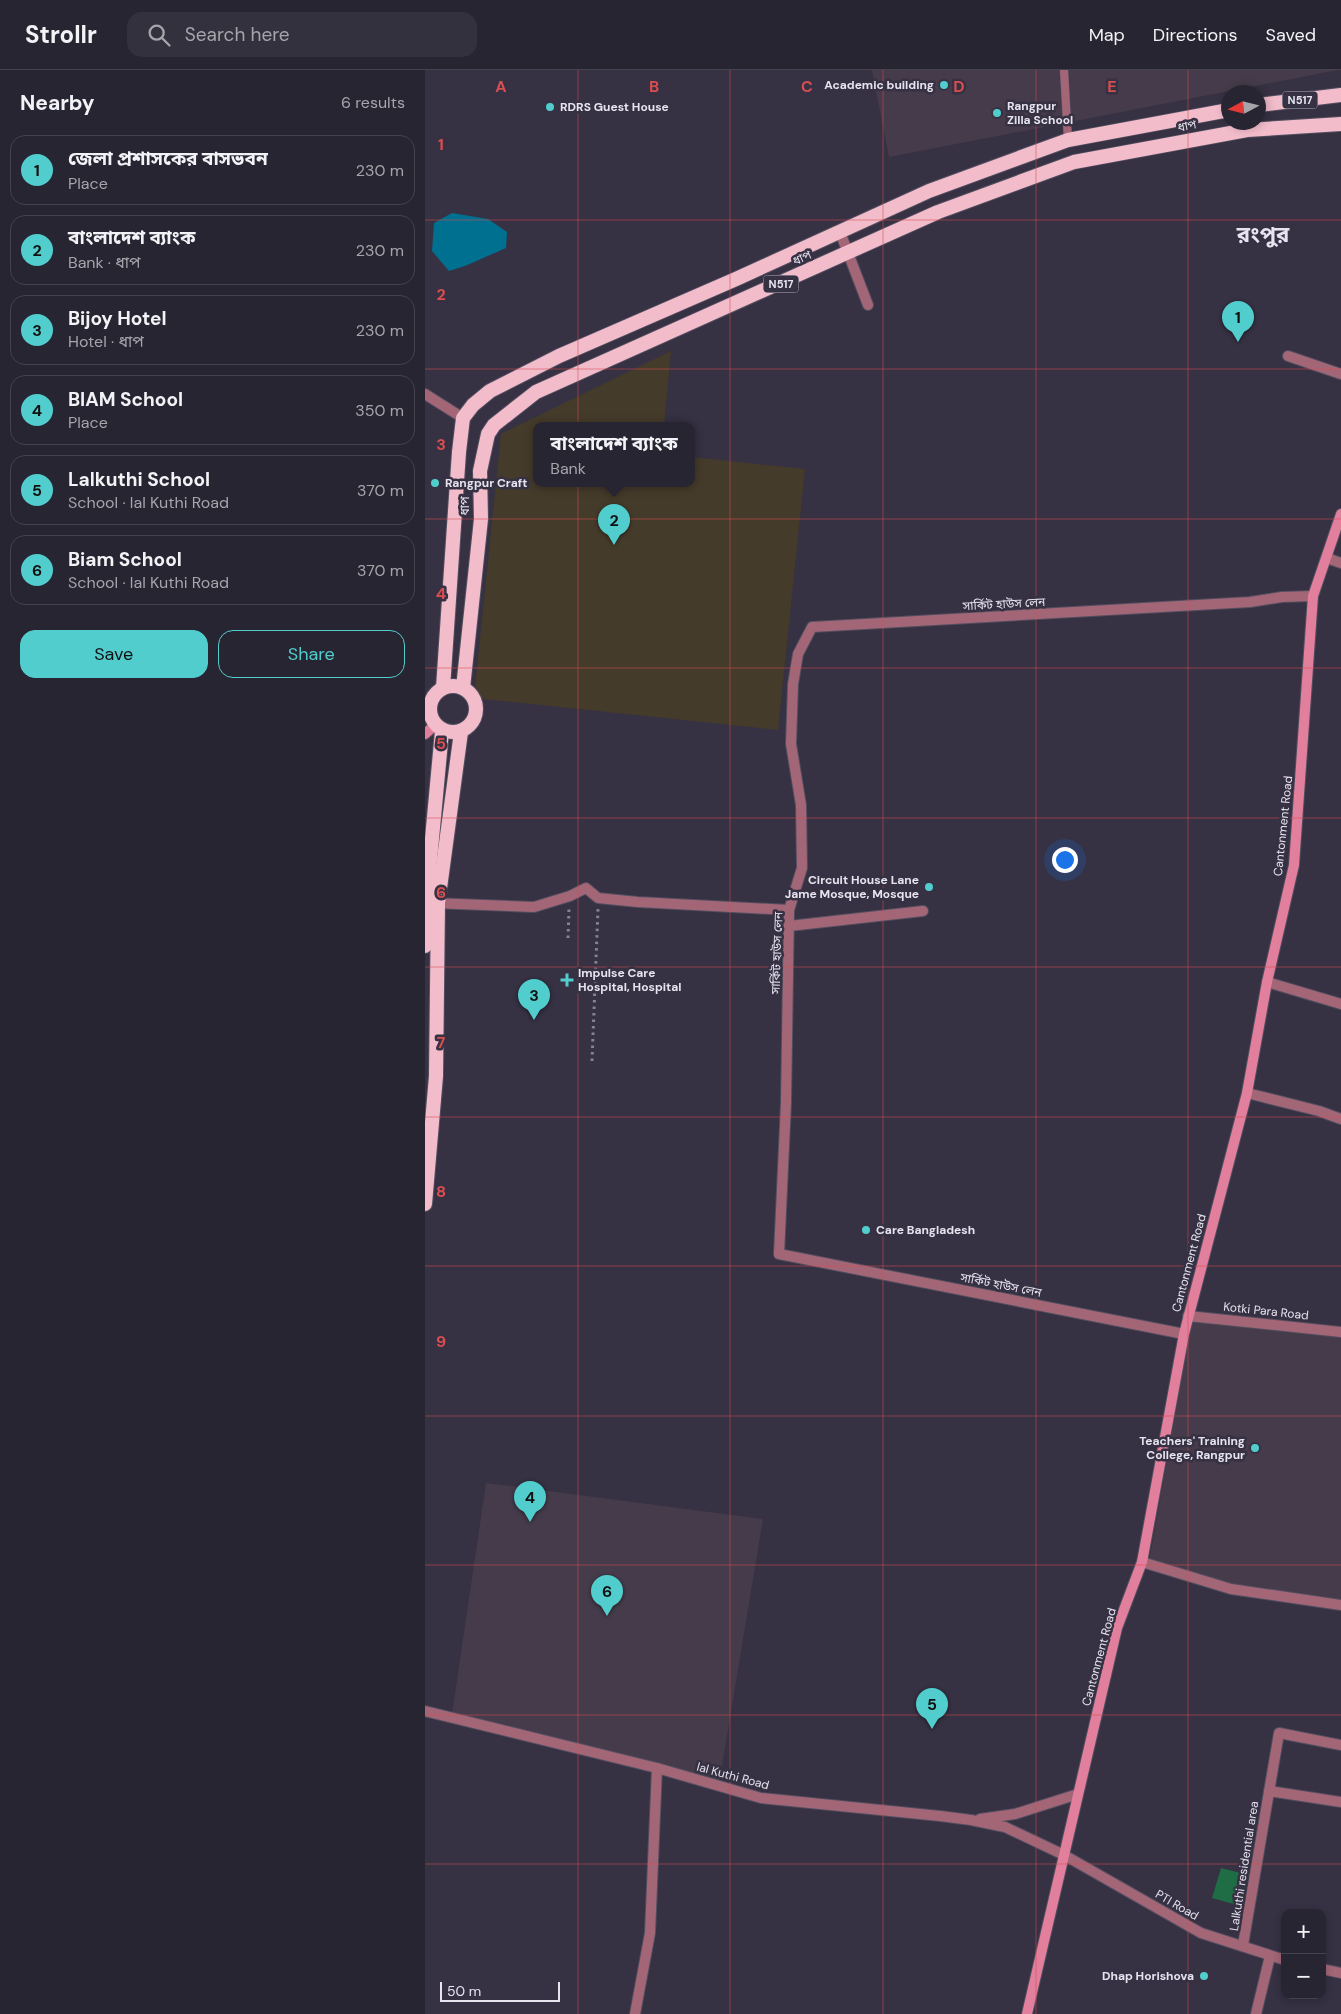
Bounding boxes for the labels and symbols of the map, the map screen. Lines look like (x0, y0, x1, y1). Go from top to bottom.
text: A (495, 76, 507, 97)
text: B (649, 76, 659, 97)
text: C (801, 76, 813, 97)
text: D (953, 76, 965, 97)
text: E (1107, 76, 1117, 97)
place label: Academic building (824, 77, 934, 93)
marker: Academic building (938, 79, 950, 91)
north arrow (1221, 85, 1266, 130)
road number: N517 (1283, 92, 1317, 108)
place label: Rangpur Zilla School (1007, 98, 1073, 128)
place label: RDRS Guest House (560, 99, 669, 115)
marker: RDRS Guest House (544, 101, 556, 113)
marker: Rangpur Zilla School (991, 107, 1003, 119)
street label: ধাপ (1176, 116, 1198, 136)
text: 1 (438, 134, 444, 155)
district label: রংপুর (1236, 220, 1290, 249)
street label: ধাপ (790, 247, 814, 269)
road number: N517 (763, 275, 799, 292)
text: 2 (436, 284, 446, 305)
pin: 1 (1222, 301, 1254, 342)
text: 3 (436, 434, 446, 455)
place label: Rangpur Craft (445, 475, 527, 491)
marker: Rangpur Craft (429, 477, 441, 489)
street label: ধাপ (457, 496, 473, 515)
pin: 2 (598, 504, 630, 545)
text: 4 (436, 583, 446, 604)
street label: সার্কিট হাউস লেন (961, 594, 1046, 614)
text: 5 (436, 733, 446, 754)
street label: Cantonment Road (1270, 775, 1296, 877)
your location (1052, 847, 1078, 873)
place label: Circuit House Lane Jame Mosque, Mosque (785, 872, 919, 902)
marker: Circuit House Lane Jame Mosque, Mosque (923, 881, 935, 893)
text: 6 (436, 882, 446, 903)
street label: সার্কিট হাউস লেন (768, 911, 786, 995)
place label: Impulse Care Hospital, Hospital (578, 965, 681, 995)
marker: Impulse Care Hospital, Hospital (560, 973, 574, 987)
pin: 3 (518, 979, 550, 1020)
text: 7 (437, 1032, 446, 1053)
text: 8 (436, 1181, 446, 1202)
street label: Cantonment Road (1168, 1212, 1210, 1314)
place label: Care Bangladesh (876, 1222, 975, 1238)
marker: Care Bangladesh (860, 1224, 872, 1236)
street label: সার্কিট হাউস লেন (958, 1269, 1044, 1301)
street label: Kotki Para Road (1223, 1299, 1309, 1323)
text: 9 (436, 1331, 446, 1352)
place label: Teachers' Training College, Rangpur (1139, 1433, 1245, 1463)
marker: Teachers' Training College, Rangpur (1249, 1442, 1261, 1454)
pin: 4 (514, 1481, 546, 1522)
pin: 6 (591, 1575, 623, 1616)
street label: Cantonment Road (1078, 1606, 1120, 1708)
pin: 5 (916, 1688, 948, 1729)
street label: lal Kuthi Road (695, 1759, 771, 1793)
street label: Lalkuthi residential area (1226, 1800, 1262, 1932)
street label: PTI Road (1152, 1886, 1202, 1924)
place label: Dhap Horishova (1102, 1968, 1194, 1984)
marker: Dhap Horishova (1198, 1970, 1210, 1982)
scale bar (440, 1979, 560, 2002)

